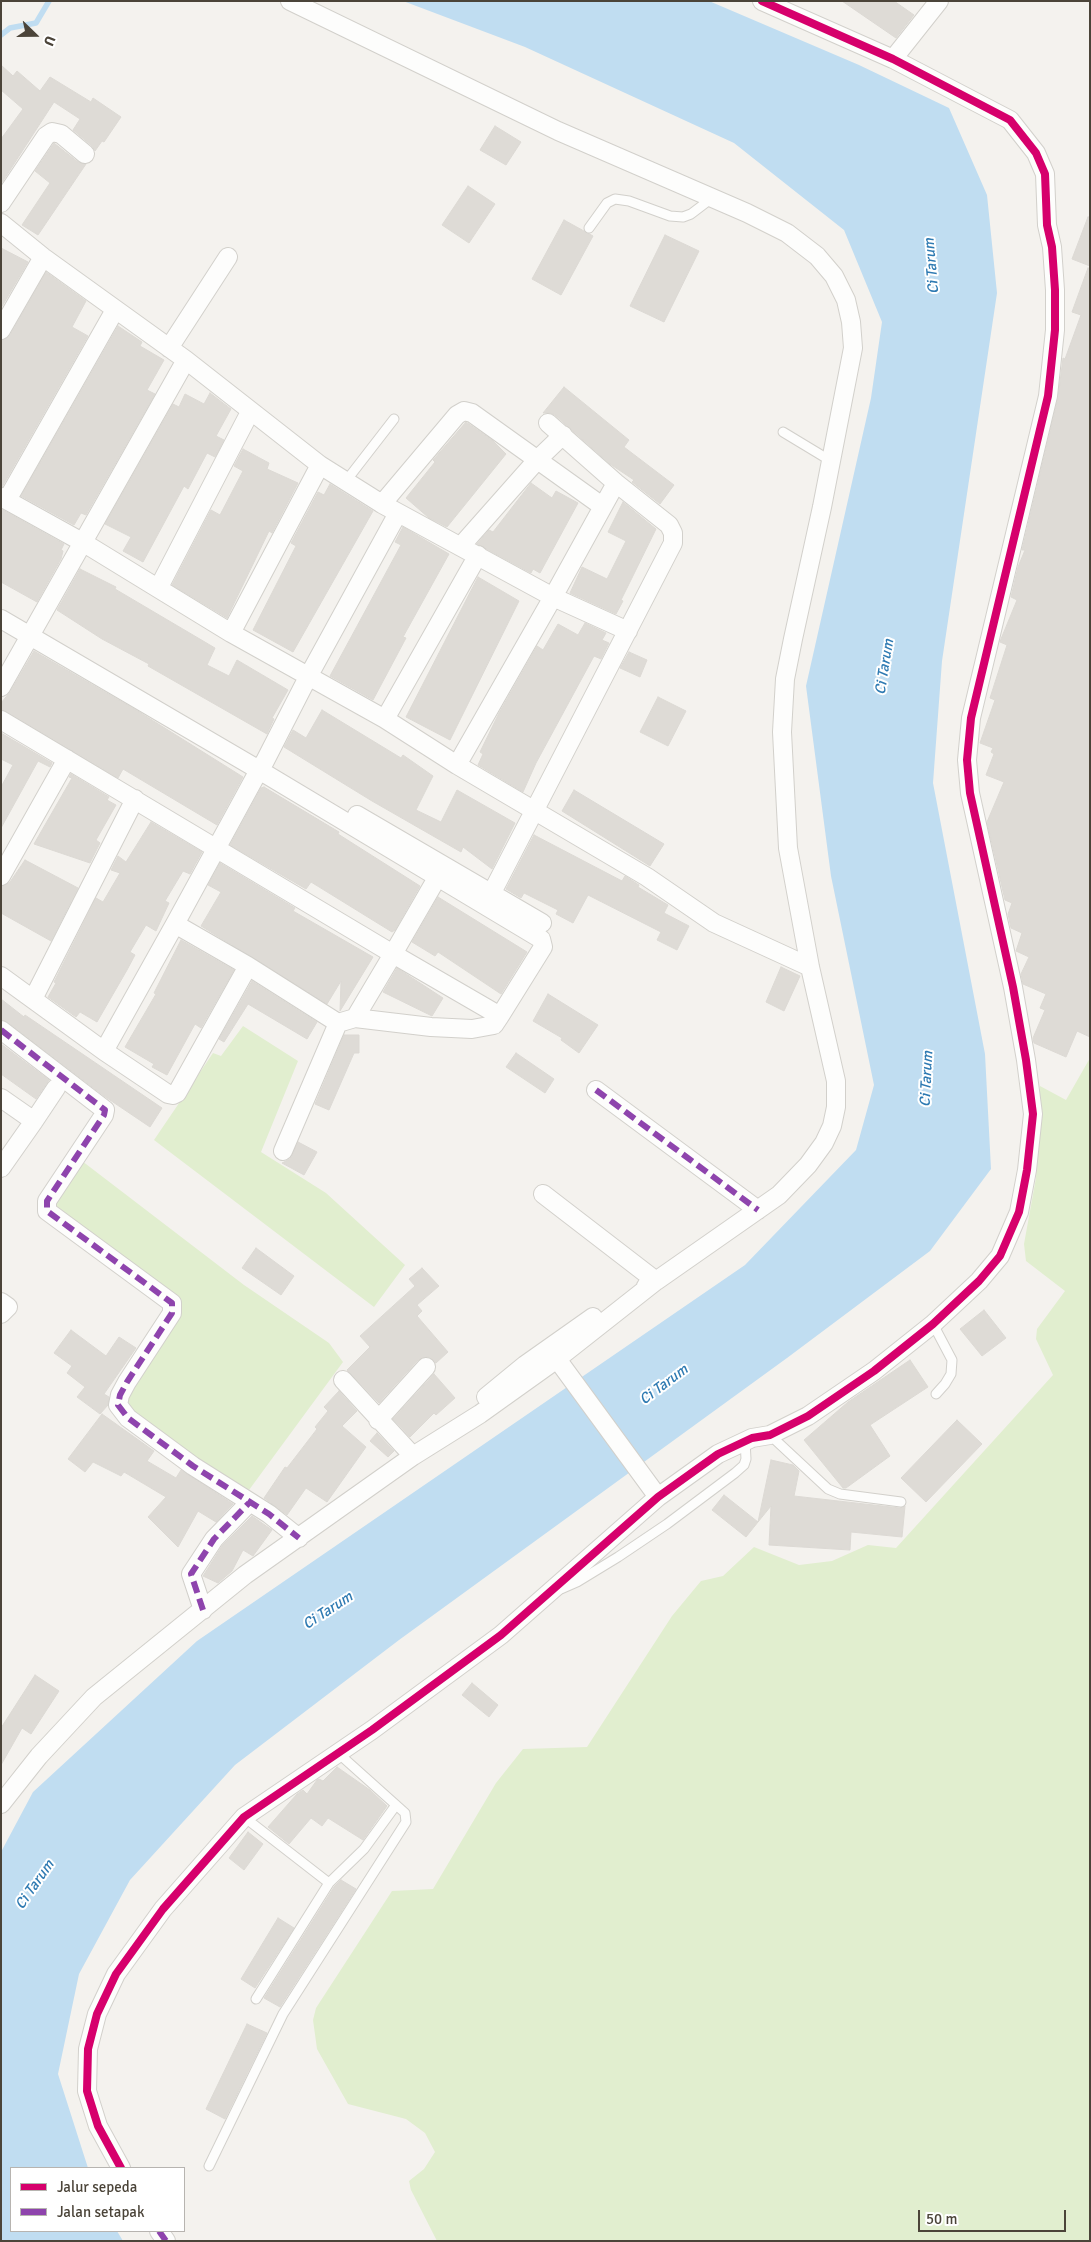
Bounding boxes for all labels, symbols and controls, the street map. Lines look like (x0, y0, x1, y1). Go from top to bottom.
north arrow (10, 10, 60, 60)
text: U (40, 33, 59, 48)
water label: Ci Tarum (921, 237, 943, 295)
water label: Ci Tarum (872, 638, 898, 696)
water label: Ci Tarum (917, 1051, 937, 1107)
water label: Ci Tarum (636, 1361, 692, 1409)
water label: Ci Tarum (300, 1588, 356, 1634)
water label: Ci Tarum (12, 1857, 58, 1913)
legend (10, 2167, 185, 2232)
text: Jalur sepeda (57, 2178, 137, 2196)
scale bar (921, 2200, 1068, 2232)
text: Jalan setapak (57, 2203, 144, 2221)
text: 50 m (926, 2210, 957, 2228)

